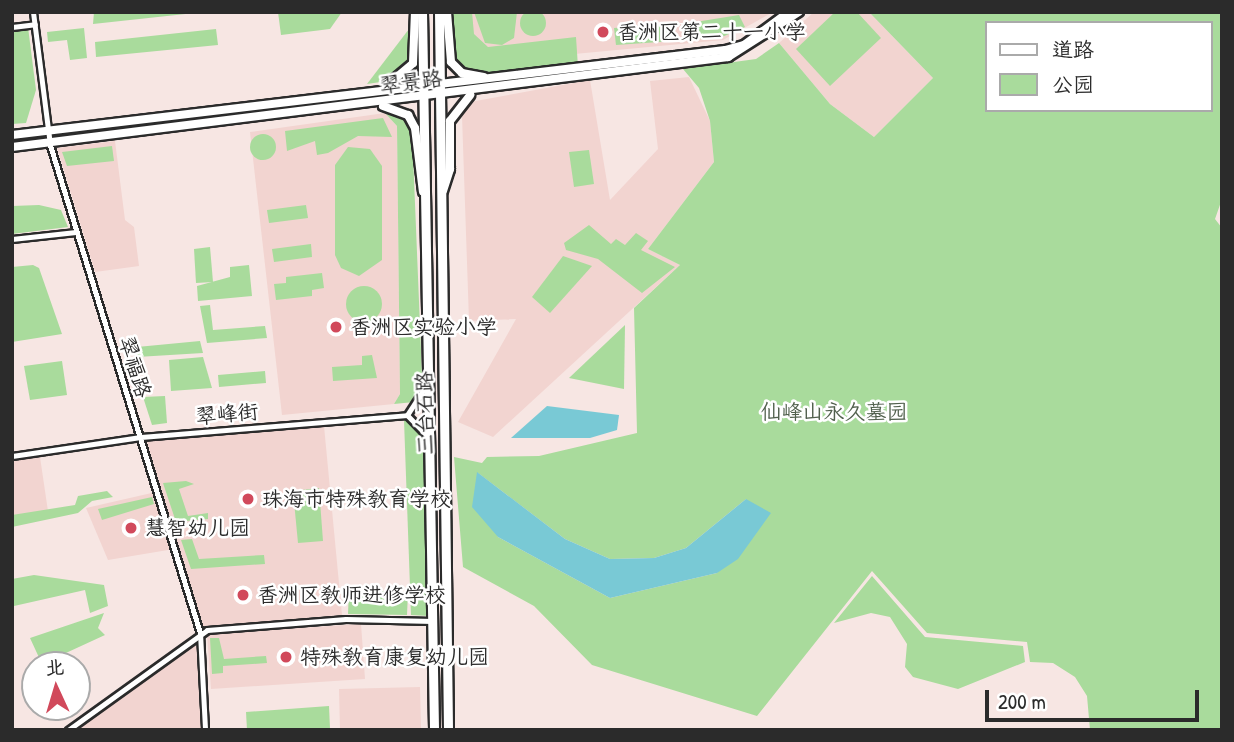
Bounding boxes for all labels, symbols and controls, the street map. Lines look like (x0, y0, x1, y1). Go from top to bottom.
place label: 香洲区第二十一小学 (617, 19, 806, 45)
legend (986, 21, 1213, 112)
marker: 香洲区第二十一小学 (595, 24, 611, 40)
text: 道路 (1052, 35, 1094, 64)
street label: 翠景路 (378, 66, 444, 98)
text: 公园 (1052, 70, 1094, 99)
place label: 香洲区实验小学 (350, 314, 497, 340)
marker: 香洲区实验小学 (328, 319, 344, 335)
street label: 翠福路 (114, 333, 156, 401)
street label: 三台石路 (412, 371, 438, 455)
street label: 翠峰街 (195, 399, 259, 429)
park label: 仙峰山永久墓园 (761, 399, 907, 425)
place label: 珠海市特殊教育学校 (262, 486, 451, 512)
marker: 珠海市特殊教育学校 (240, 491, 256, 507)
place label: 慧智幼儿园 (145, 515, 250, 541)
marker: 慧智幼儿园 (123, 520, 139, 536)
place label: 香洲区教师进修学校 (257, 582, 446, 608)
marker: 香洲区教师进修学校 (235, 587, 251, 603)
place label: 特殊教育康复幼儿园 (300, 644, 489, 670)
marker: 特殊教育康复幼儿园 (278, 649, 294, 665)
north arrow (21, 651, 91, 721)
text: 北 (44, 653, 65, 681)
scale bar (989, 676, 1202, 720)
text: 200 m (998, 687, 1046, 716)

